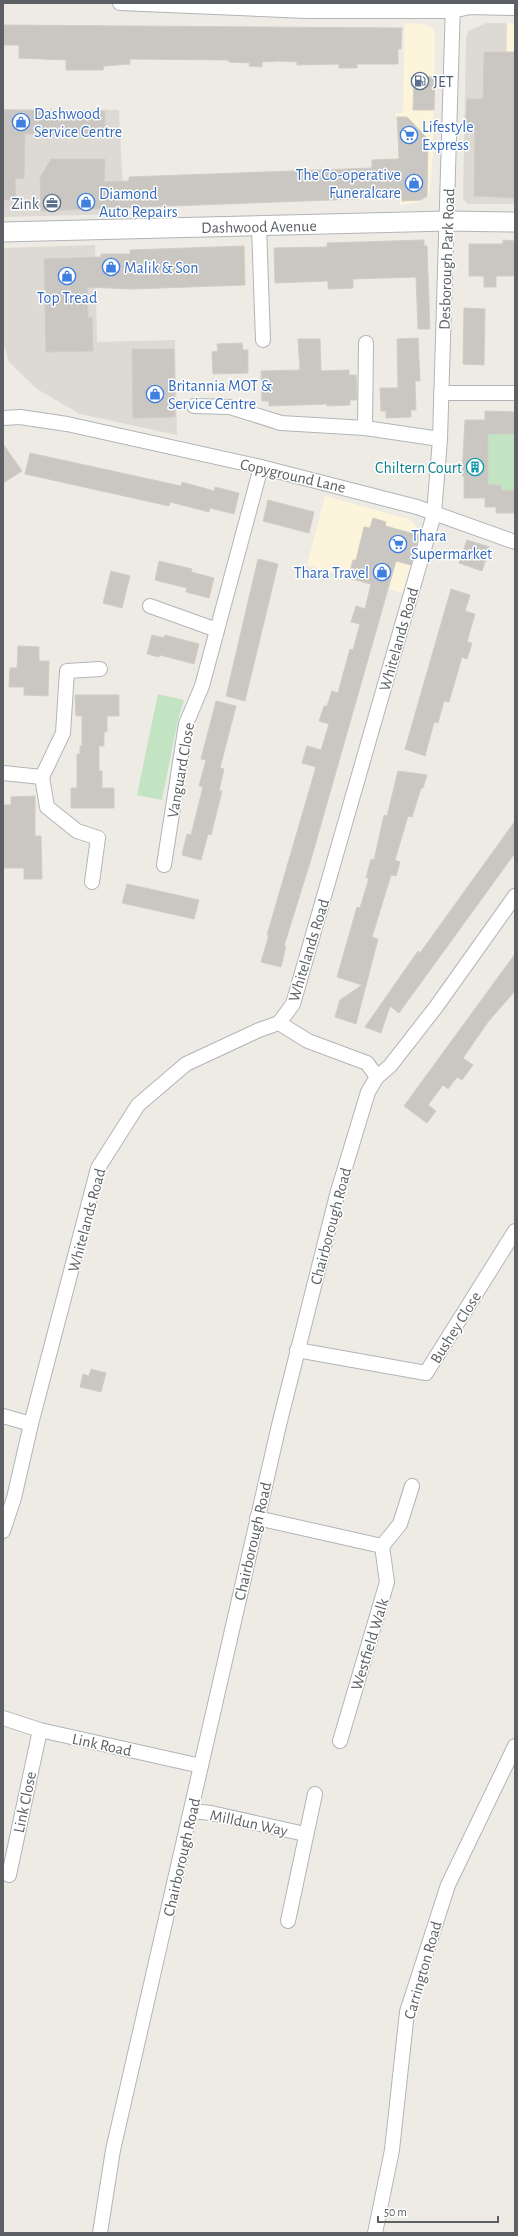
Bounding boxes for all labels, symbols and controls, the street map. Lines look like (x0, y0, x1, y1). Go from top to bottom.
fuel station icon: JET (410, 71, 430, 91)
place label: JET (433, 74, 454, 90)
place label: Dashwood Service Centre (34, 106, 122, 140)
shop icon: Dashwood Service Centre (11, 112, 31, 132)
place label: Lifestyle Express (422, 119, 474, 153)
supermarket icon: Lifestyle Express (399, 125, 419, 145)
place label: The Co-operative Funeralcare (296, 167, 401, 201)
shop icon: The Co-operative Funeralcare (404, 173, 424, 193)
place label: Diamond Auto Repairs (99, 186, 178, 220)
street label: Desborough Park Road (437, 188, 457, 330)
shop icon: Diamond Auto Repairs (76, 192, 96, 212)
office icon: Zink (42, 193, 62, 213)
place label: Zink (11, 196, 40, 212)
street label: Dashwood Avenue (201, 218, 317, 236)
shop icon: Malik & Son (101, 257, 121, 277)
place label: Malik & Son (124, 260, 199, 276)
shop icon: Top Tread (57, 266, 77, 286)
place label: Top Tread (37, 290, 97, 306)
place label: Britannia MOT & Service Centre (168, 378, 272, 412)
shop icon: Britannia MOT & Service Centre (145, 384, 165, 404)
street label: Copyground Lane (238, 456, 347, 497)
building icon: Chiltern Court (465, 457, 485, 477)
place label: Chiltern Court (375, 460, 462, 476)
place label: Thara Supermarket (411, 528, 492, 562)
supermarket icon: Thara Supermarket (388, 534, 408, 554)
shop icon: Thara Travel (372, 562, 392, 582)
place label: Thara Travel (294, 565, 369, 581)
street label: Whitelands Road (377, 586, 421, 693)
street label: Vanguard Close (165, 721, 197, 819)
street label: Whitelands Road (286, 897, 332, 1004)
street label: Chairborough Road (308, 1166, 354, 1287)
street label: Whitelands Road (65, 1167, 109, 1274)
street label: Bushey Close (428, 1289, 485, 1367)
street label: Chairborough Road (232, 1481, 274, 1602)
street label: Westfield Walk (348, 1596, 392, 1692)
street label: Link Road (71, 1731, 133, 1759)
street label: Link Close (11, 1770, 39, 1834)
street label: Chairborough Road (161, 1797, 203, 1918)
street label: Milldun Way (208, 1807, 289, 1840)
street label: Carrington Road (401, 1919, 445, 2021)
scale bar (378, 2198, 498, 2224)
text: 50 m (384, 2206, 407, 2218)

